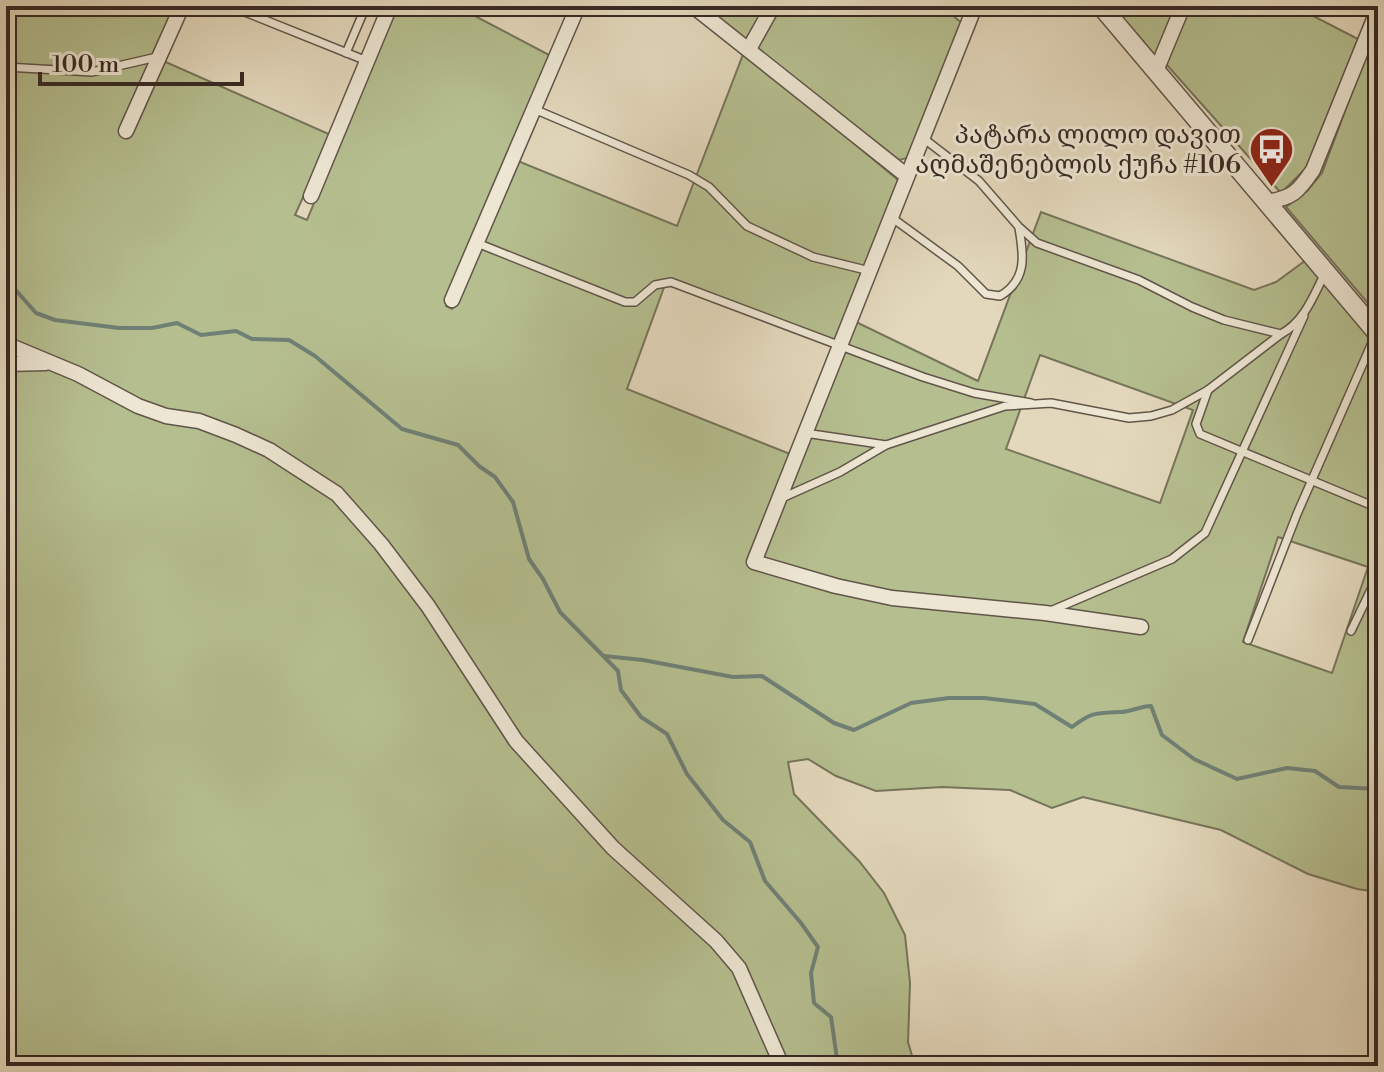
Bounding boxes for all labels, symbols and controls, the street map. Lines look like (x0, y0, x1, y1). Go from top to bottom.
scale bar (40, 36, 242, 86)
text: 100 m (52, 50, 119, 80)
place label: პატარა ლილო დავით აღმაშენებლის ქუჩა #106 (915, 119, 1241, 181)
bus stop icon: პატარა ლილო დავით აღმაშენებლის ქუჩა #106 (1248, 125, 1296, 188)

